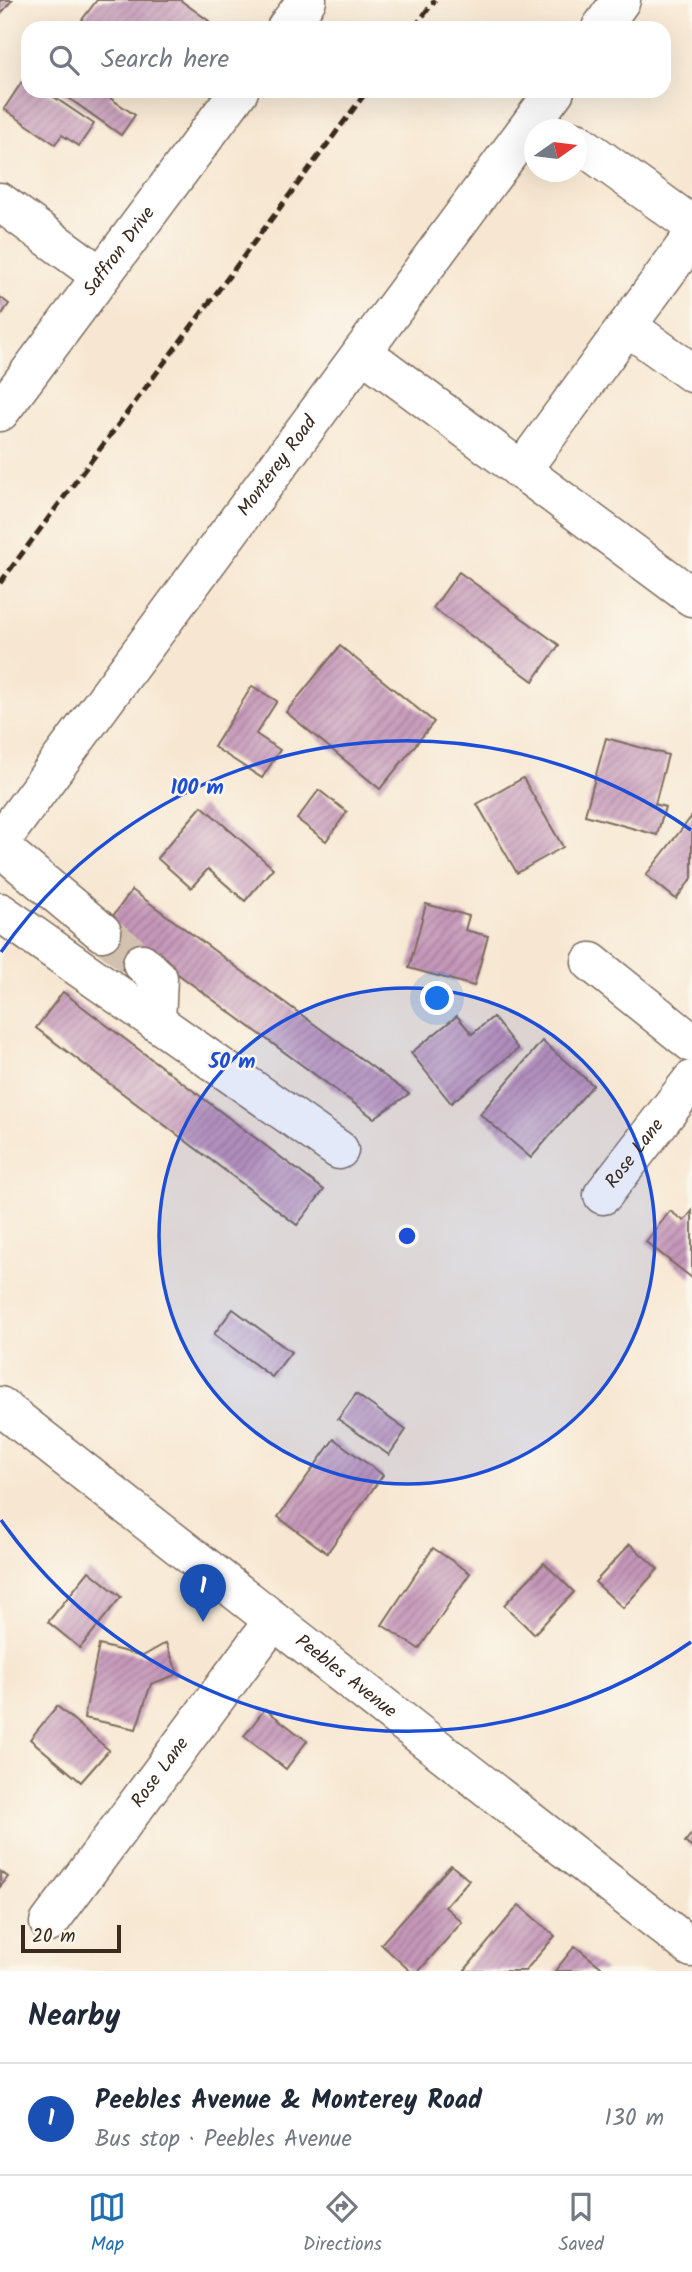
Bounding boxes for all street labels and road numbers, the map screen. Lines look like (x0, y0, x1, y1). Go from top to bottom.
street label: Saffron Drive (76, 200, 163, 303)
street label: Monterey Road (230, 409, 325, 523)
street label: Rose Lane (598, 1112, 672, 1195)
street label: Peebles Avenue (288, 1627, 403, 1727)
street label: Rose Lane (124, 1731, 197, 1815)

